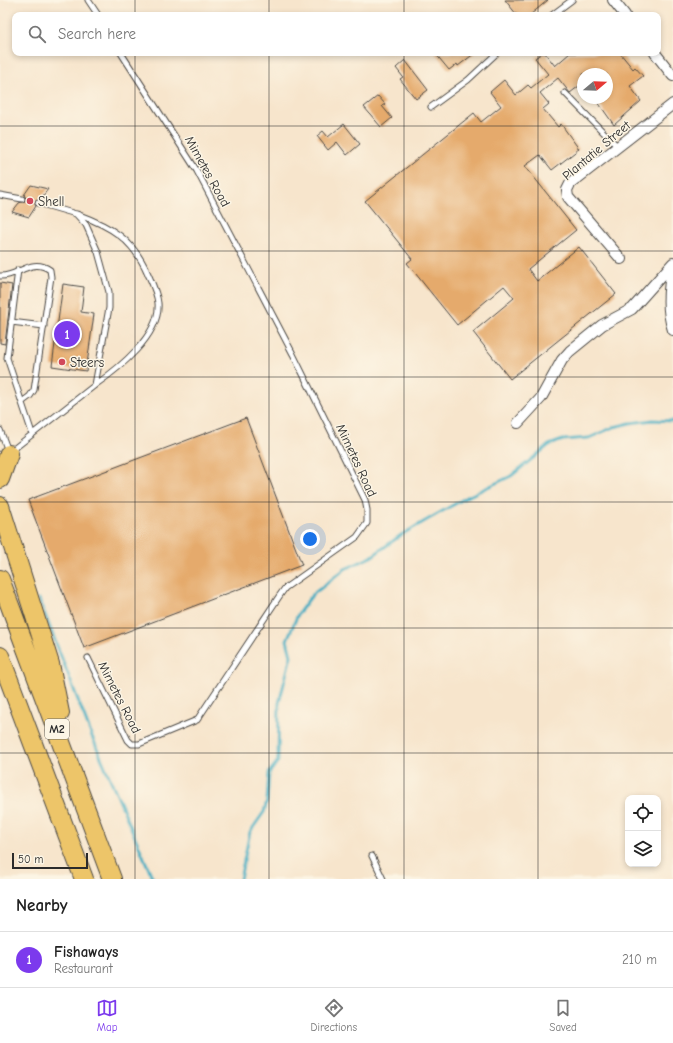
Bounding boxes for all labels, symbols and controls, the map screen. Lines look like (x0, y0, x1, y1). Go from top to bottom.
search box (12, 12, 661, 56)
icon: search (26, 23, 48, 45)
text: Search here (58, 25, 136, 43)
north arrow (577, 68, 613, 104)
street label: Plantatie Street (559, 117, 634, 183)
street label: Mimetes Road (182, 133, 233, 209)
place label: Shell (38, 194, 64, 209)
marker: Shell (25, 196, 35, 206)
pin: 1 (54, 319, 80, 349)
place label: Steers (70, 355, 104, 370)
marker: Steers (57, 357, 67, 367)
street label: Mimetes Road (333, 421, 380, 499)
your location (300, 529, 320, 549)
street label: Mimetes Road (95, 659, 144, 736)
road number: M2 (45, 719, 69, 739)
map controls (625, 795, 661, 867)
button: locate (625, 795, 661, 831)
button: layers (625, 831, 661, 867)
scale bar (12, 851, 88, 870)
text: 50 m (18, 853, 43, 866)
text: Nearby (16, 896, 67, 915)
text: Fishaways (54, 943, 118, 961)
text: 1 (26, 952, 32, 967)
text: 210 m (622, 952, 657, 967)
text: Restaurant (54, 961, 113, 976)
tab: Map (96, 997, 118, 1034)
tab: Directions (310, 997, 357, 1034)
tab: Saved (549, 997, 577, 1034)

